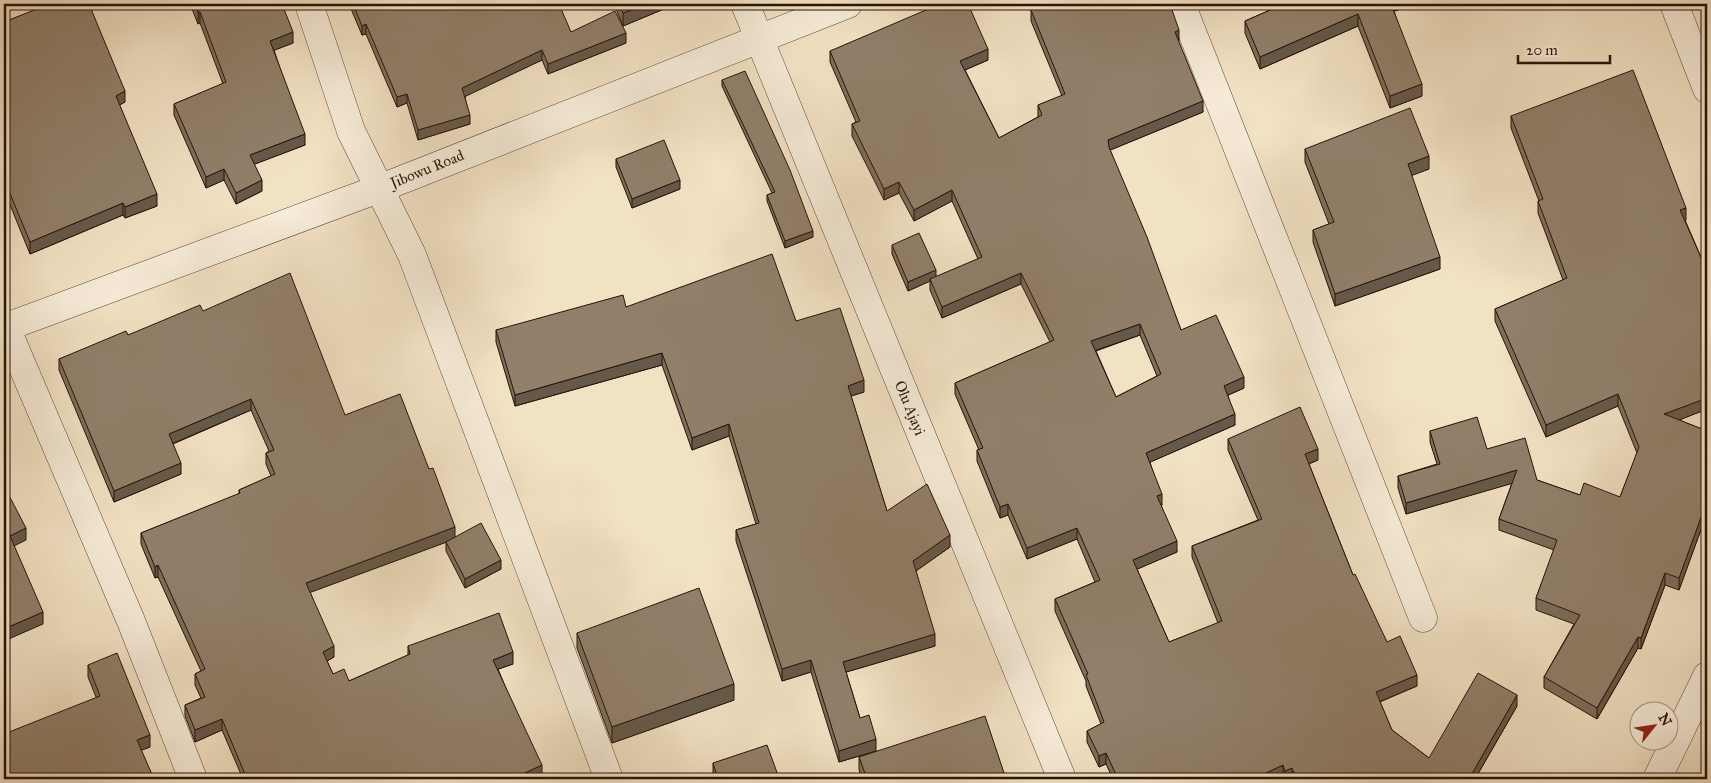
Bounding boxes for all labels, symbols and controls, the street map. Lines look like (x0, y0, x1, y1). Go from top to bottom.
scale bar (1518, 32, 1611, 64)
text: 20 m (1526, 41, 1558, 59)
street label: Jibowu Road (386, 146, 467, 194)
street label: Olu Ajayi (891, 378, 929, 438)
north arrow (1628, 700, 1678, 750)
text: N (1654, 710, 1675, 729)

